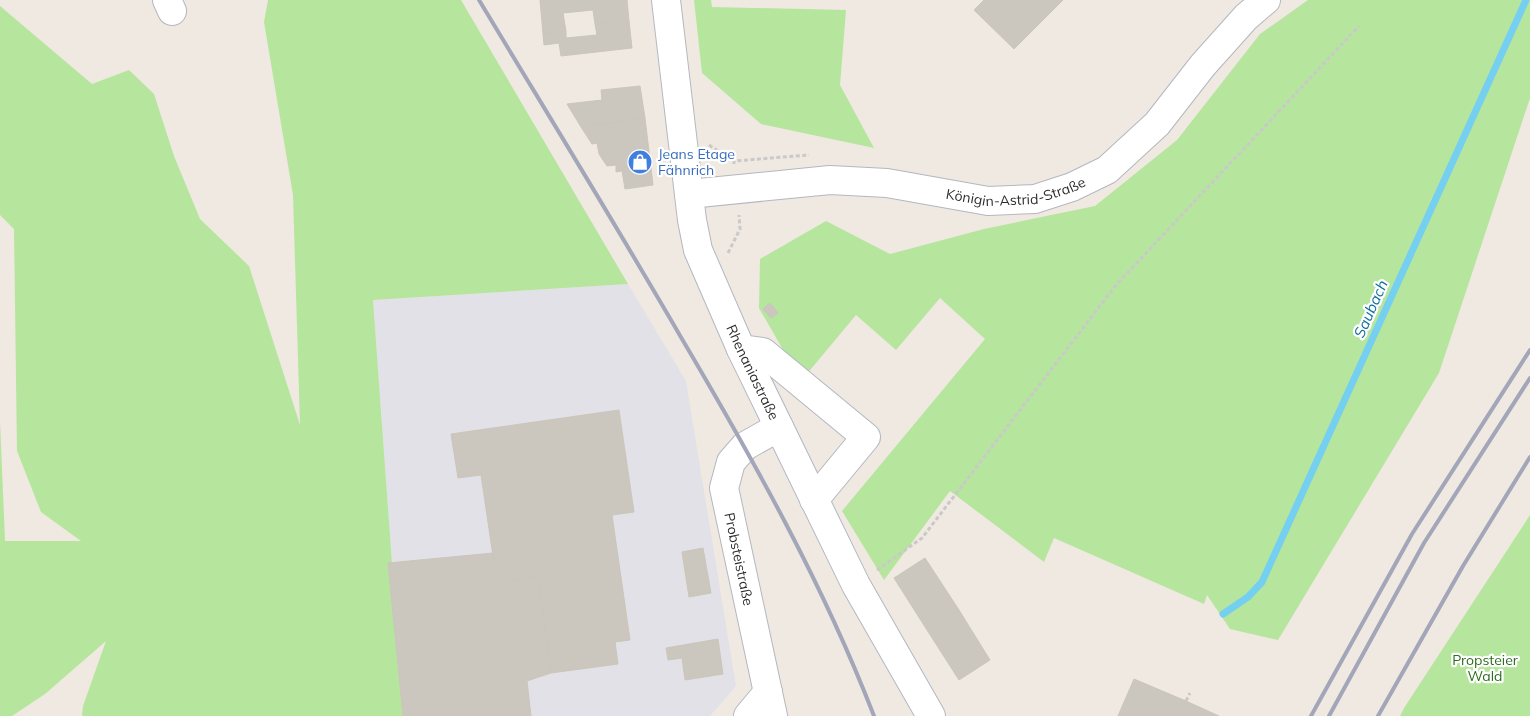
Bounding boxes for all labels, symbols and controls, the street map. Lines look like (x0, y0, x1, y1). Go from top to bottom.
place label: Jeans Etage Fähnrich (658, 145, 735, 179)
shop icon: Jeans Etage Fähnrich (627, 149, 653, 175)
street label: Königin-Astrid-Straße (945, 173, 1088, 210)
water label: Saubach (1349, 277, 1392, 341)
street label: Rhenaniastraße (722, 322, 783, 423)
street label: Probsteistraße (720, 511, 758, 607)
park label: Propsteier Wald (1452, 651, 1519, 685)

